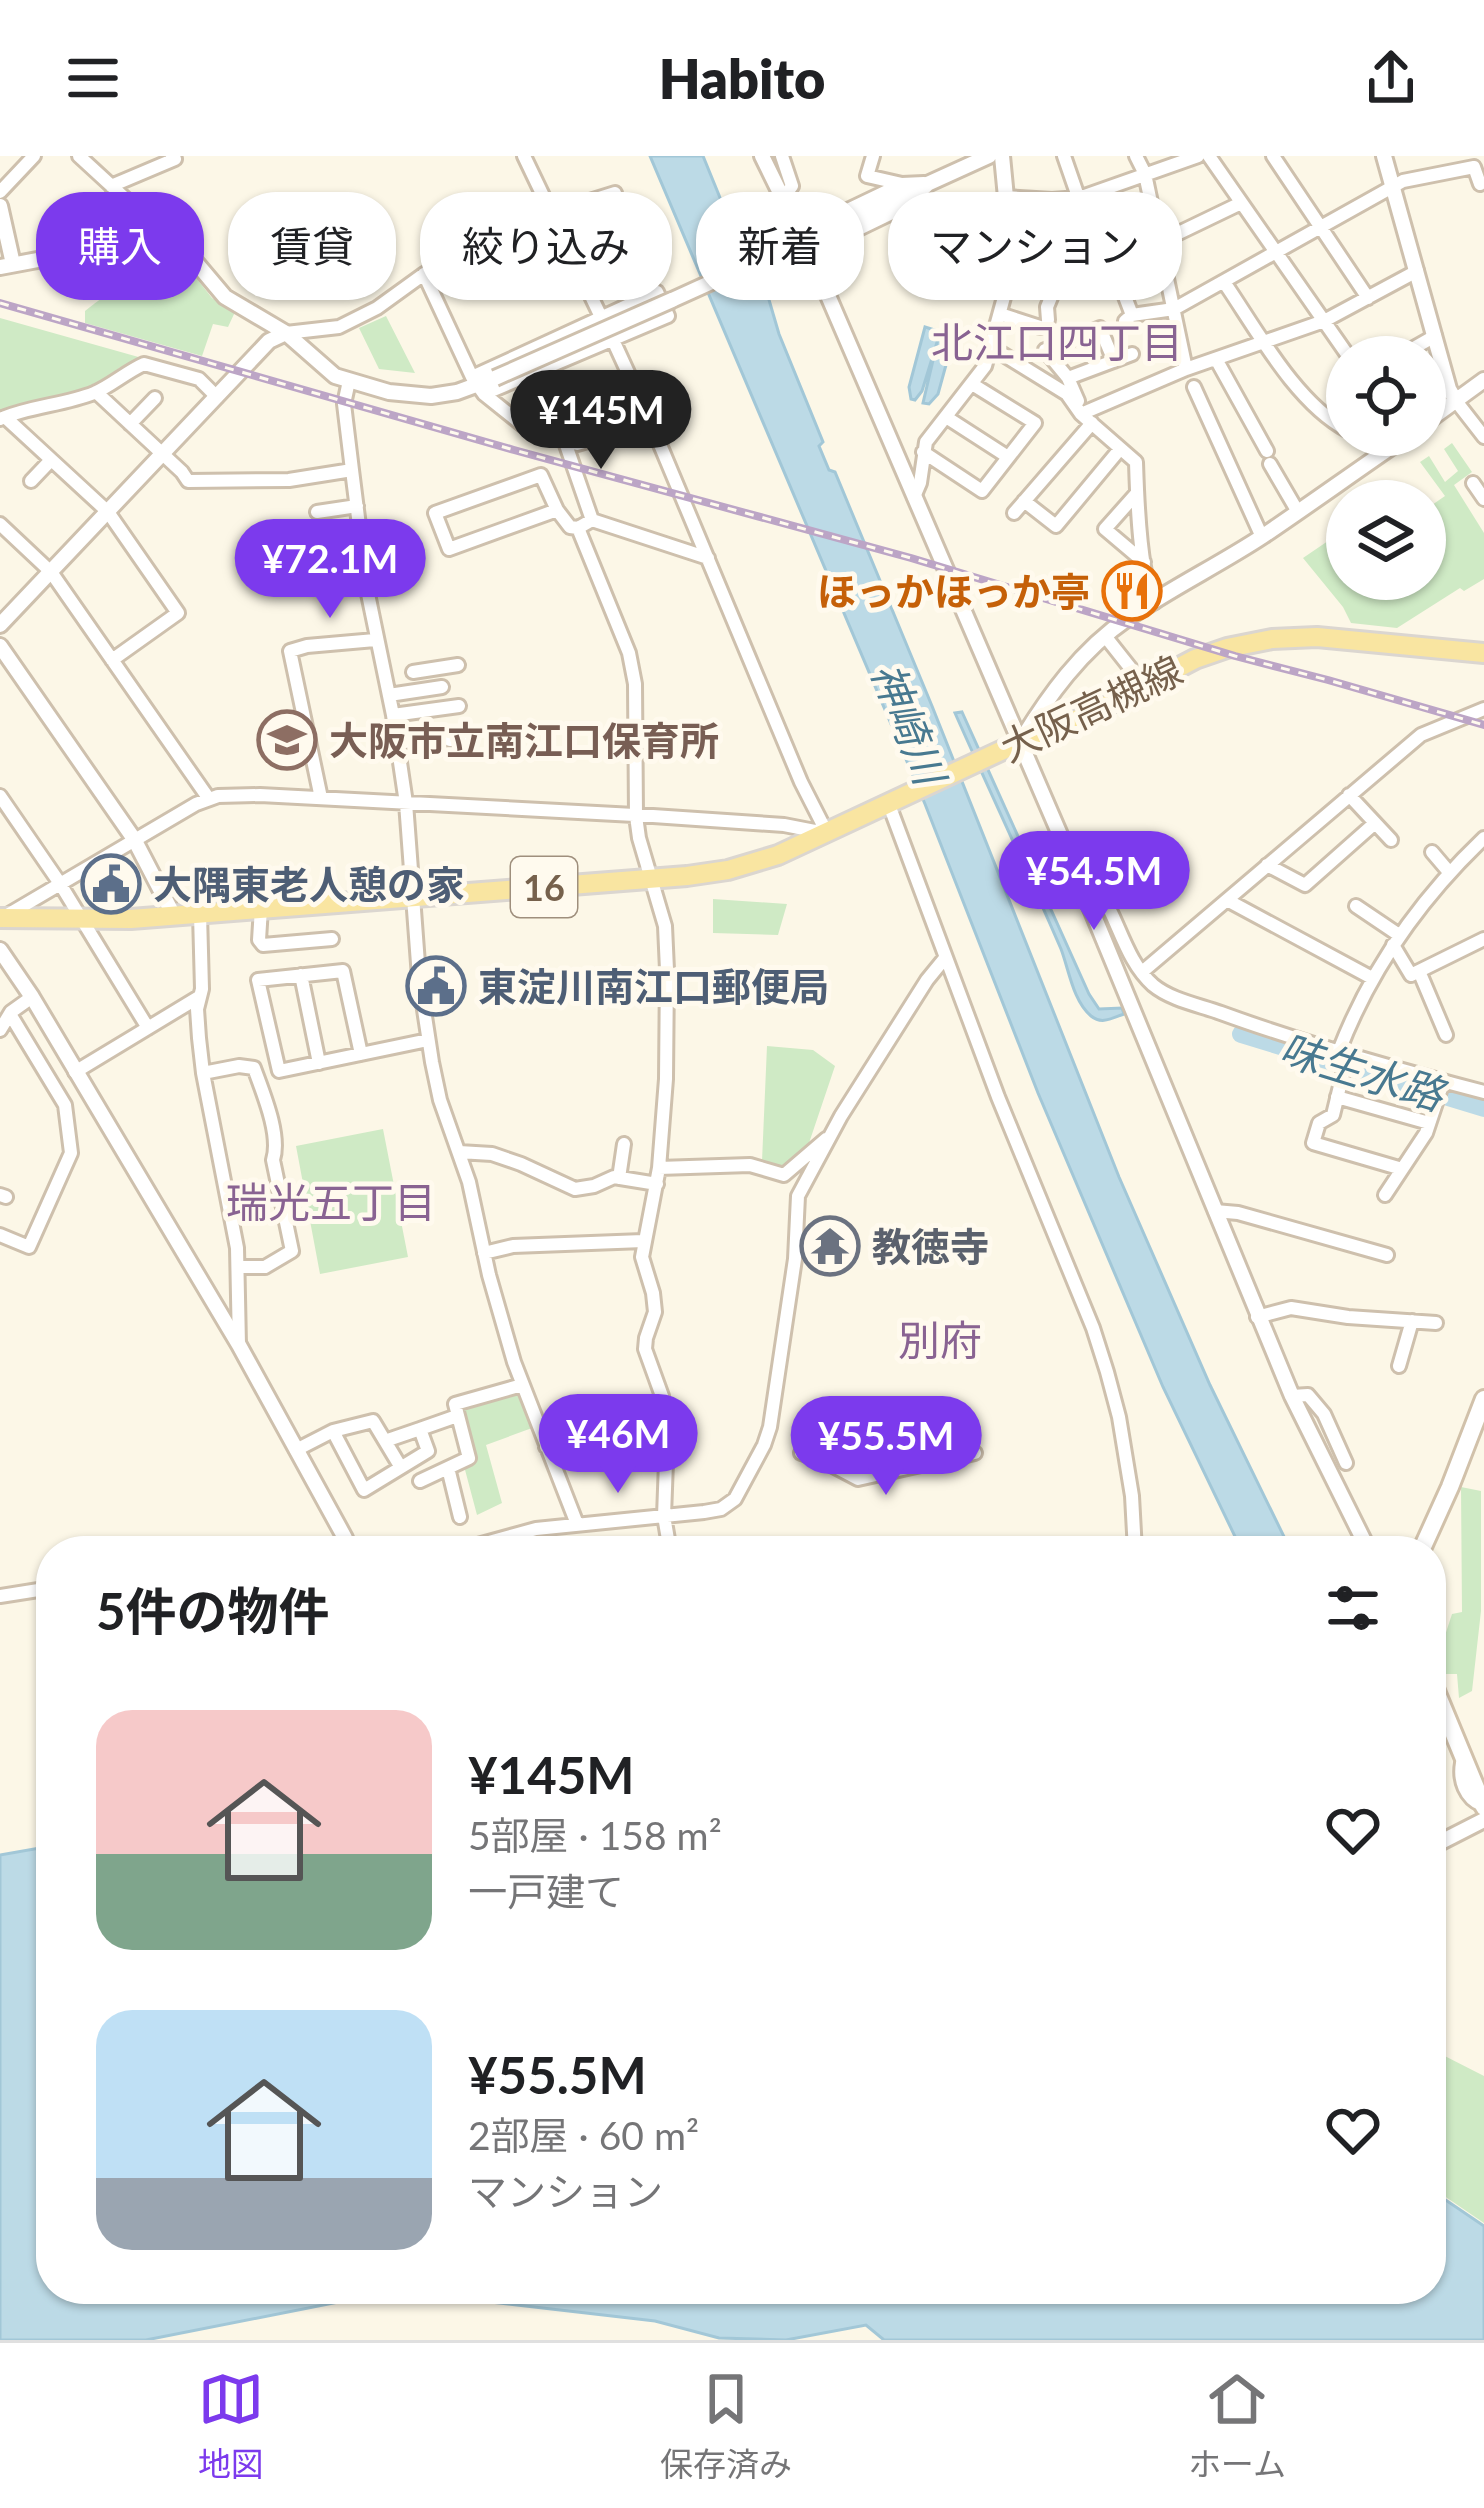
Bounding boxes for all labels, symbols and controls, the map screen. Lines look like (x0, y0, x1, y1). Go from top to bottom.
icon: menu (60, 45, 126, 111)
icon: share (1358, 45, 1424, 111)
text: Habito (659, 46, 825, 111)
chip: 購入 (36, 192, 204, 300)
chip: 賃貸 (228, 192, 396, 300)
chip: 絞り込み (420, 192, 672, 300)
chip: 新着 (696, 192, 864, 300)
chip: マンション (888, 192, 1182, 300)
district label: 北江口四丁目 (931, 317, 1183, 367)
map controls (1326, 336, 1446, 600)
button: locate (1326, 336, 1446, 456)
pin: ¥145M (517, 370, 685, 472)
text: ¥145M (537, 386, 665, 432)
button: layers (1326, 480, 1446, 600)
pin: ¥72.1M (232, 519, 428, 621)
text: ¥72.1M (262, 535, 398, 581)
restaurant icon: ほっかほっか亭 (1101, 560, 1163, 622)
place label: ほっかほっか亭 (817, 568, 1090, 614)
street label: 大阪高槻線 (993, 646, 1189, 770)
water label: 神崎川 (862, 655, 957, 794)
school or university icon: 大阪市立南江口保育所 (256, 709, 318, 771)
place label: 大阪市立南江口保育所 (329, 717, 719, 763)
pin: ¥54.5M (996, 831, 1192, 933)
text: ¥54.5M (1026, 847, 1162, 893)
public building icon: 大隅東老人憩の家 (80, 853, 142, 915)
road number: 16 (511, 857, 577, 917)
place label: 大隅東老人憩の家 (153, 861, 465, 907)
public building icon: 東淀川南江口郵便局 (405, 955, 467, 1017)
place label: 東淀川南江口郵便局 (478, 963, 829, 1009)
water label: 味生水路 (1274, 1023, 1453, 1120)
district label: 瑞光五丁目 (226, 1177, 436, 1227)
temple icon: 教徳寺 (799, 1215, 861, 1277)
place label: 教徳寺 (872, 1223, 989, 1269)
district label: 別府 (898, 1315, 982, 1365)
pin: ¥46M (547, 1394, 689, 1496)
pin: ¥55.5M (788, 1396, 984, 1498)
text: ¥46M (566, 1410, 670, 1456)
text: ¥55.5M (818, 1412, 954, 1458)
icon: filters (1320, 1575, 1386, 1641)
text: 5件の物件 (96, 1580, 330, 1641)
text: ¥145M (468, 1744, 635, 1805)
icon: home (192, 1758, 336, 1902)
icon: heart (1320, 1797, 1386, 1863)
text: 5部屋 · 158 m² (468, 1812, 722, 1858)
text: 一戸建て (468, 1868, 624, 1914)
text: ¥55.5M (468, 2044, 647, 2105)
icon: home (192, 2058, 336, 2202)
icon: heart (1320, 2097, 1386, 2163)
text: 2部屋 · 60 m² (468, 2112, 699, 2158)
text: マンション (468, 2168, 663, 2214)
tab: 地図 (198, 2366, 264, 2486)
tab: 保存済み (660, 2366, 792, 2486)
tab: ホーム (1188, 2366, 1286, 2486)

